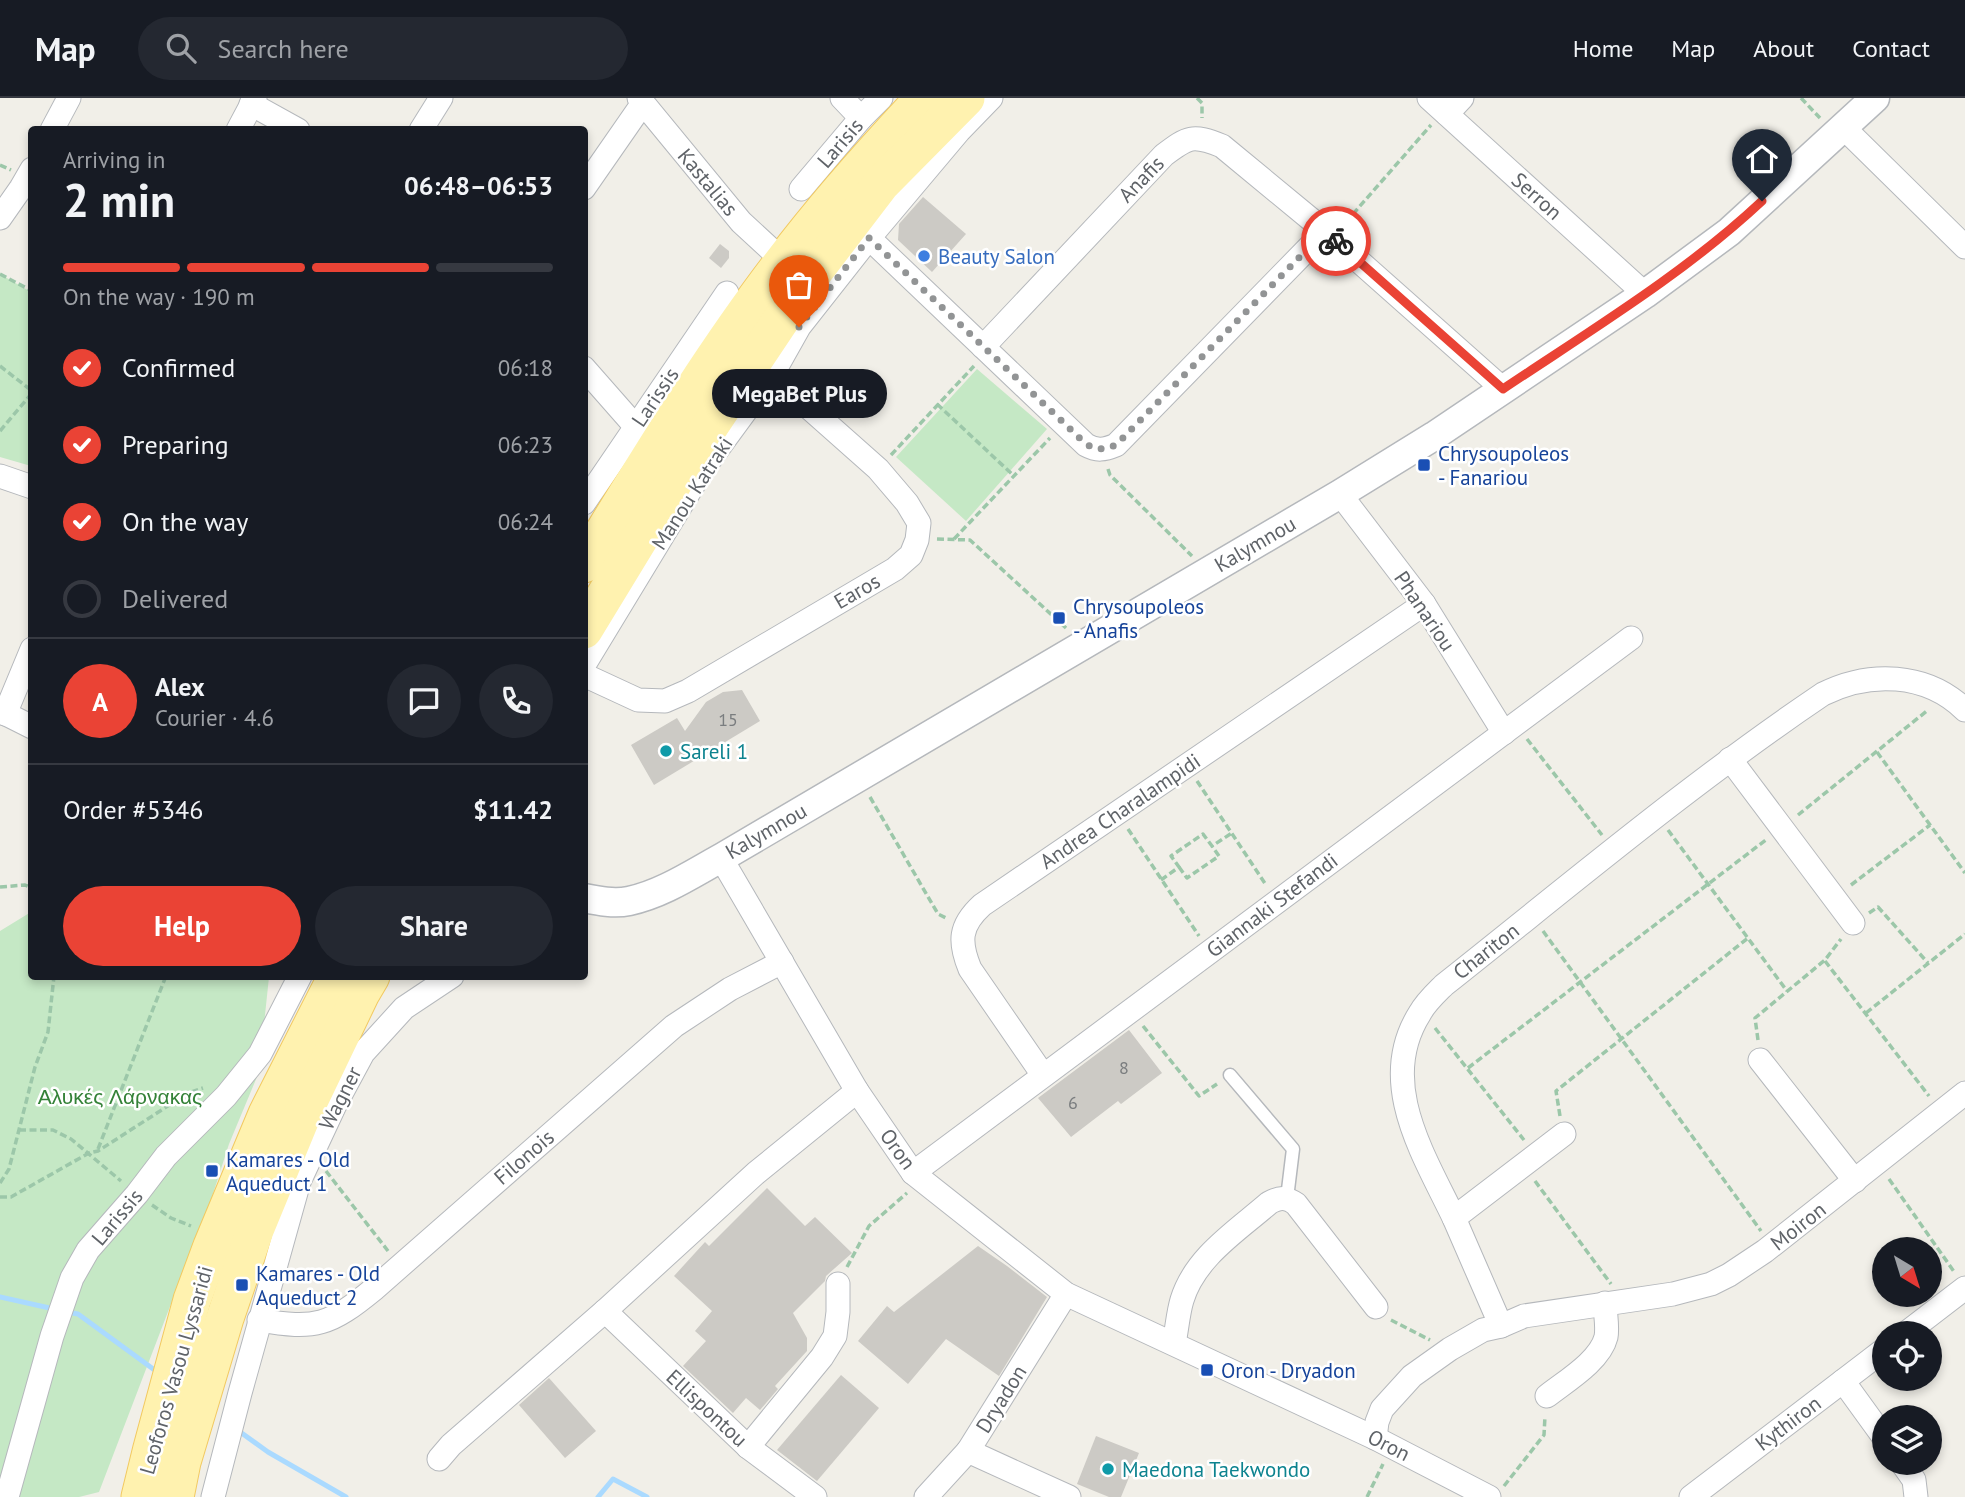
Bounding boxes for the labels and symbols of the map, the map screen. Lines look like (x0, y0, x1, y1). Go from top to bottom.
street label: Larisis (811, 113, 869, 173)
pin (1732, 129, 1792, 201)
street label: Kastalias (672, 143, 744, 221)
street label: Anafis (1112, 150, 1170, 208)
street label: Serron (1506, 166, 1568, 226)
courier (1301, 206, 1371, 276)
place label: Beauty Salon (938, 243, 1055, 270)
marker: Beauty Salon (916, 248, 932, 264)
pin (769, 255, 829, 327)
street label: Larissis (625, 362, 685, 432)
callout: MegaBet Plus (712, 369, 886, 418)
street label: Manou Katraki (645, 431, 739, 555)
place label: Chrysoupoleos - Fanariou (1438, 440, 1569, 491)
marker: Chrysoupoleos - Fanariou (1416, 457, 1432, 473)
street label: Kalymnou (1209, 510, 1301, 578)
street label: Phanariou (1388, 566, 1462, 656)
street label: Earos (829, 567, 885, 615)
place label: Chrysoupoleos - Anafis (1073, 593, 1204, 644)
marker: Chrysoupoleos - Anafis (1051, 610, 1067, 626)
house number: 15 (718, 708, 738, 731)
place label: Sareli 1 (680, 738, 748, 765)
marker: Sareli 1 (658, 743, 674, 759)
street label: Andrea Charalampidi (1035, 747, 1205, 875)
street label: Kalymnou (720, 797, 812, 865)
street label: Giannaki Stefandi (1201, 847, 1343, 963)
street label: Chariton (1448, 917, 1524, 985)
house number: 8 (1119, 1056, 1129, 1079)
street label: Wagner (313, 1062, 367, 1134)
park label: Αλυκές Λάρνακας (38, 1083, 202, 1110)
house number: 6 (1068, 1091, 1078, 1114)
street label: Filonois (488, 1123, 560, 1191)
street label: Oron (874, 1123, 922, 1175)
place label: Kamares - Old Aqueduct 1 (226, 1146, 350, 1197)
marker: Kamares - Old Aqueduct 1 (204, 1163, 220, 1179)
street label: Larissis (86, 1183, 148, 1251)
street label: Moiron (1765, 1196, 1831, 1256)
north arrow (1872, 1237, 1942, 1307)
place label: Kamares - Old Aqueduct 2 (256, 1260, 380, 1311)
street label: Leoforos Vasou Lyssaridi (133, 1263, 219, 1477)
marker: Kamares - Old Aqueduct 2 (234, 1277, 250, 1293)
place label: Oron - Dryadon (1221, 1357, 1356, 1384)
street label: Dryadon (970, 1360, 1032, 1438)
marker: Oron - Dryadon (1199, 1362, 1215, 1378)
street label: Ellispontou (661, 1363, 753, 1453)
street label: Kythiron (1750, 1389, 1826, 1457)
street label: Oron (1363, 1423, 1415, 1467)
place label: Maedona Taekwondo (1122, 1456, 1310, 1483)
marker: Maedona Taekwondo (1100, 1461, 1116, 1477)

